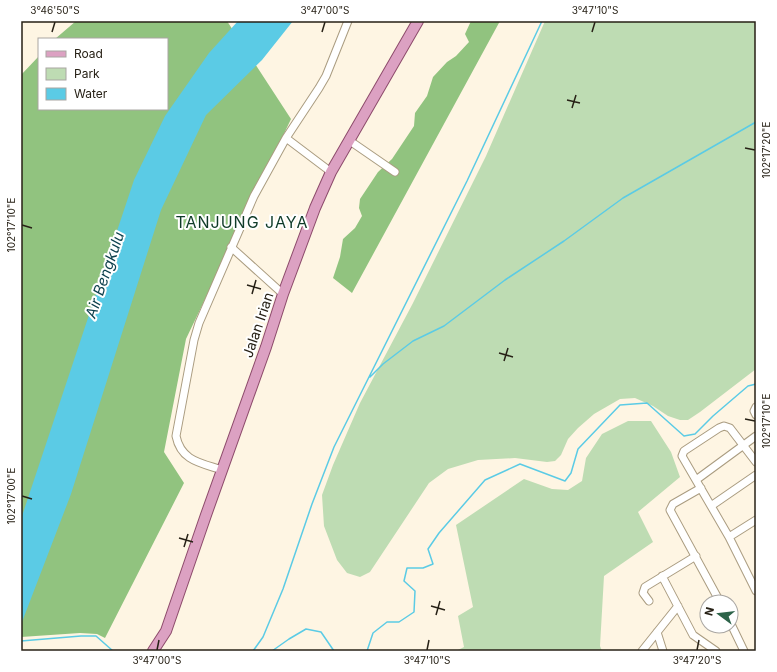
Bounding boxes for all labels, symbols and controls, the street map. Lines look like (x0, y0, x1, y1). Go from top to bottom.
text: 3°46'50"S (30, 4, 80, 16)
text: 3°47'00"S (301, 4, 349, 16)
text: 3°47'10"S (572, 4, 618, 16)
legend (38, 38, 168, 110)
text: Road (74, 46, 103, 61)
text: Park (74, 66, 100, 81)
text: Water (74, 86, 108, 101)
text: 102°17'20"E (760, 122, 772, 178)
text: 102°17'10"E (5, 198, 17, 252)
district label: TANJUNG JAYA (176, 212, 309, 232)
water label: Air Bengkulu (81, 229, 128, 321)
street label: Jalan Irian (238, 290, 277, 360)
text: 102°17'10"E (760, 394, 772, 448)
text: 102°17'00"E (5, 467, 17, 525)
north arrow (699, 594, 739, 634)
text: N (701, 606, 717, 617)
text: 3°47'00"S (133, 654, 181, 666)
text: 3°47'10"S (404, 654, 450, 666)
text: 3°47'20"S (673, 654, 721, 666)

